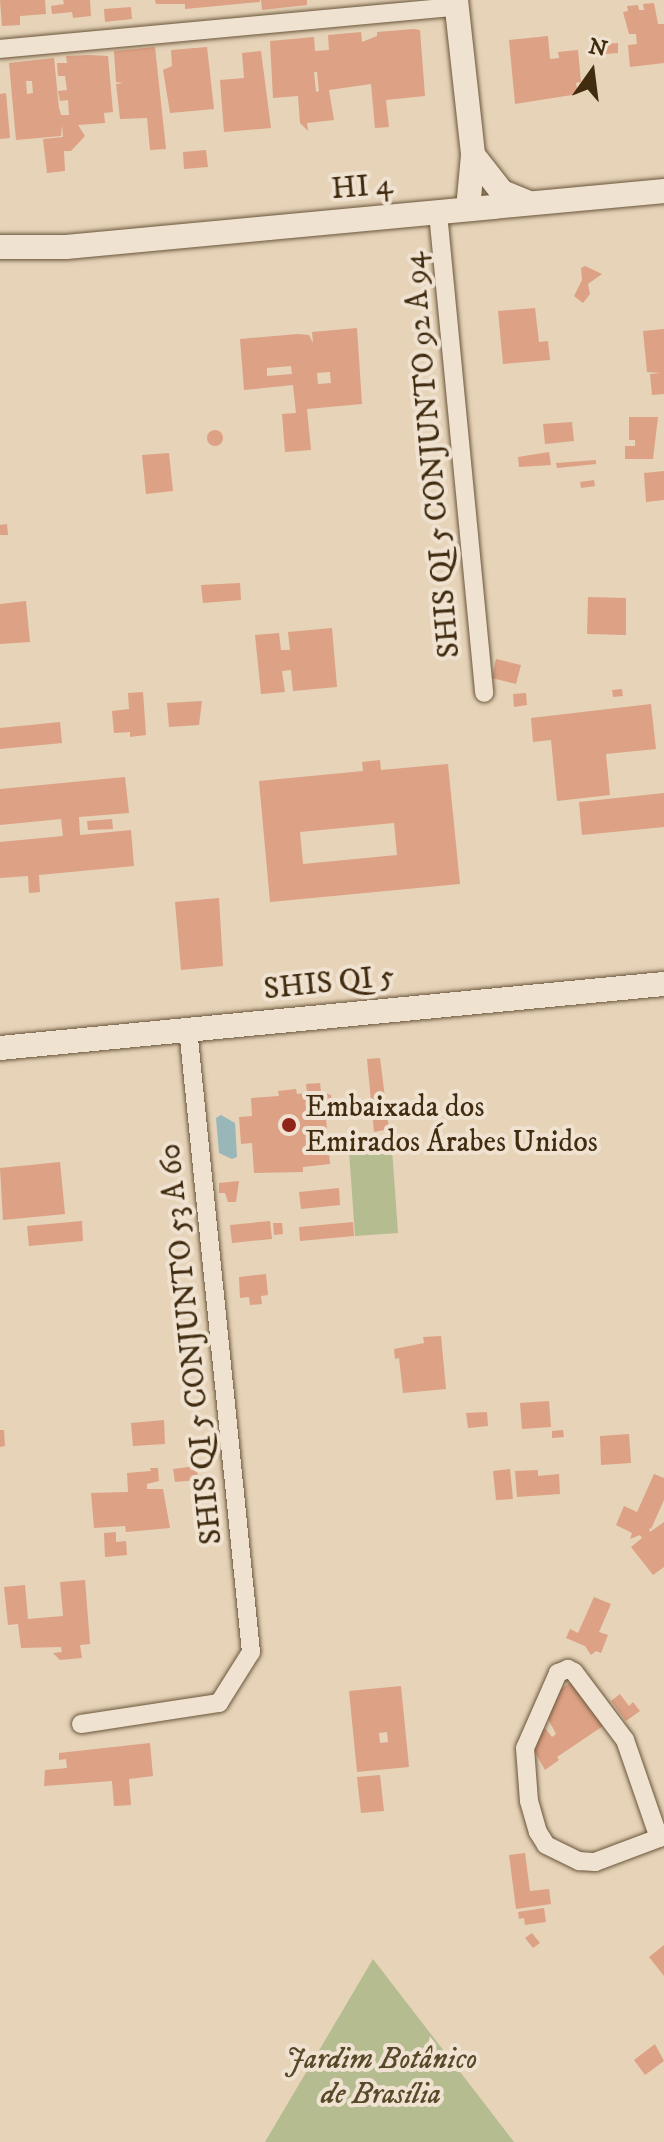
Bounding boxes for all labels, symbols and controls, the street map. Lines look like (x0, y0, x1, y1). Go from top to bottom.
north arrow (552, 32, 632, 112)
text: N (586, 33, 610, 64)
street label: HI 4 (330, 167, 394, 209)
street label: SHIS QI 5 CONJUNTO 92 A 94 (397, 251, 469, 659)
street label: SHIS QI 5 (262, 959, 396, 1009)
place label: Embaixada dos Emirados Árabes Unidos (305, 1090, 598, 1160)
marker: Embaixada dos Emirados Árabes Unidos (280, 1116, 298, 1134)
street label: SHIS QI 5 CONJUNTO 53 A 60 (153, 1142, 231, 1546)
park label: Jardim Botânico de Brasília (285, 2042, 477, 2112)

